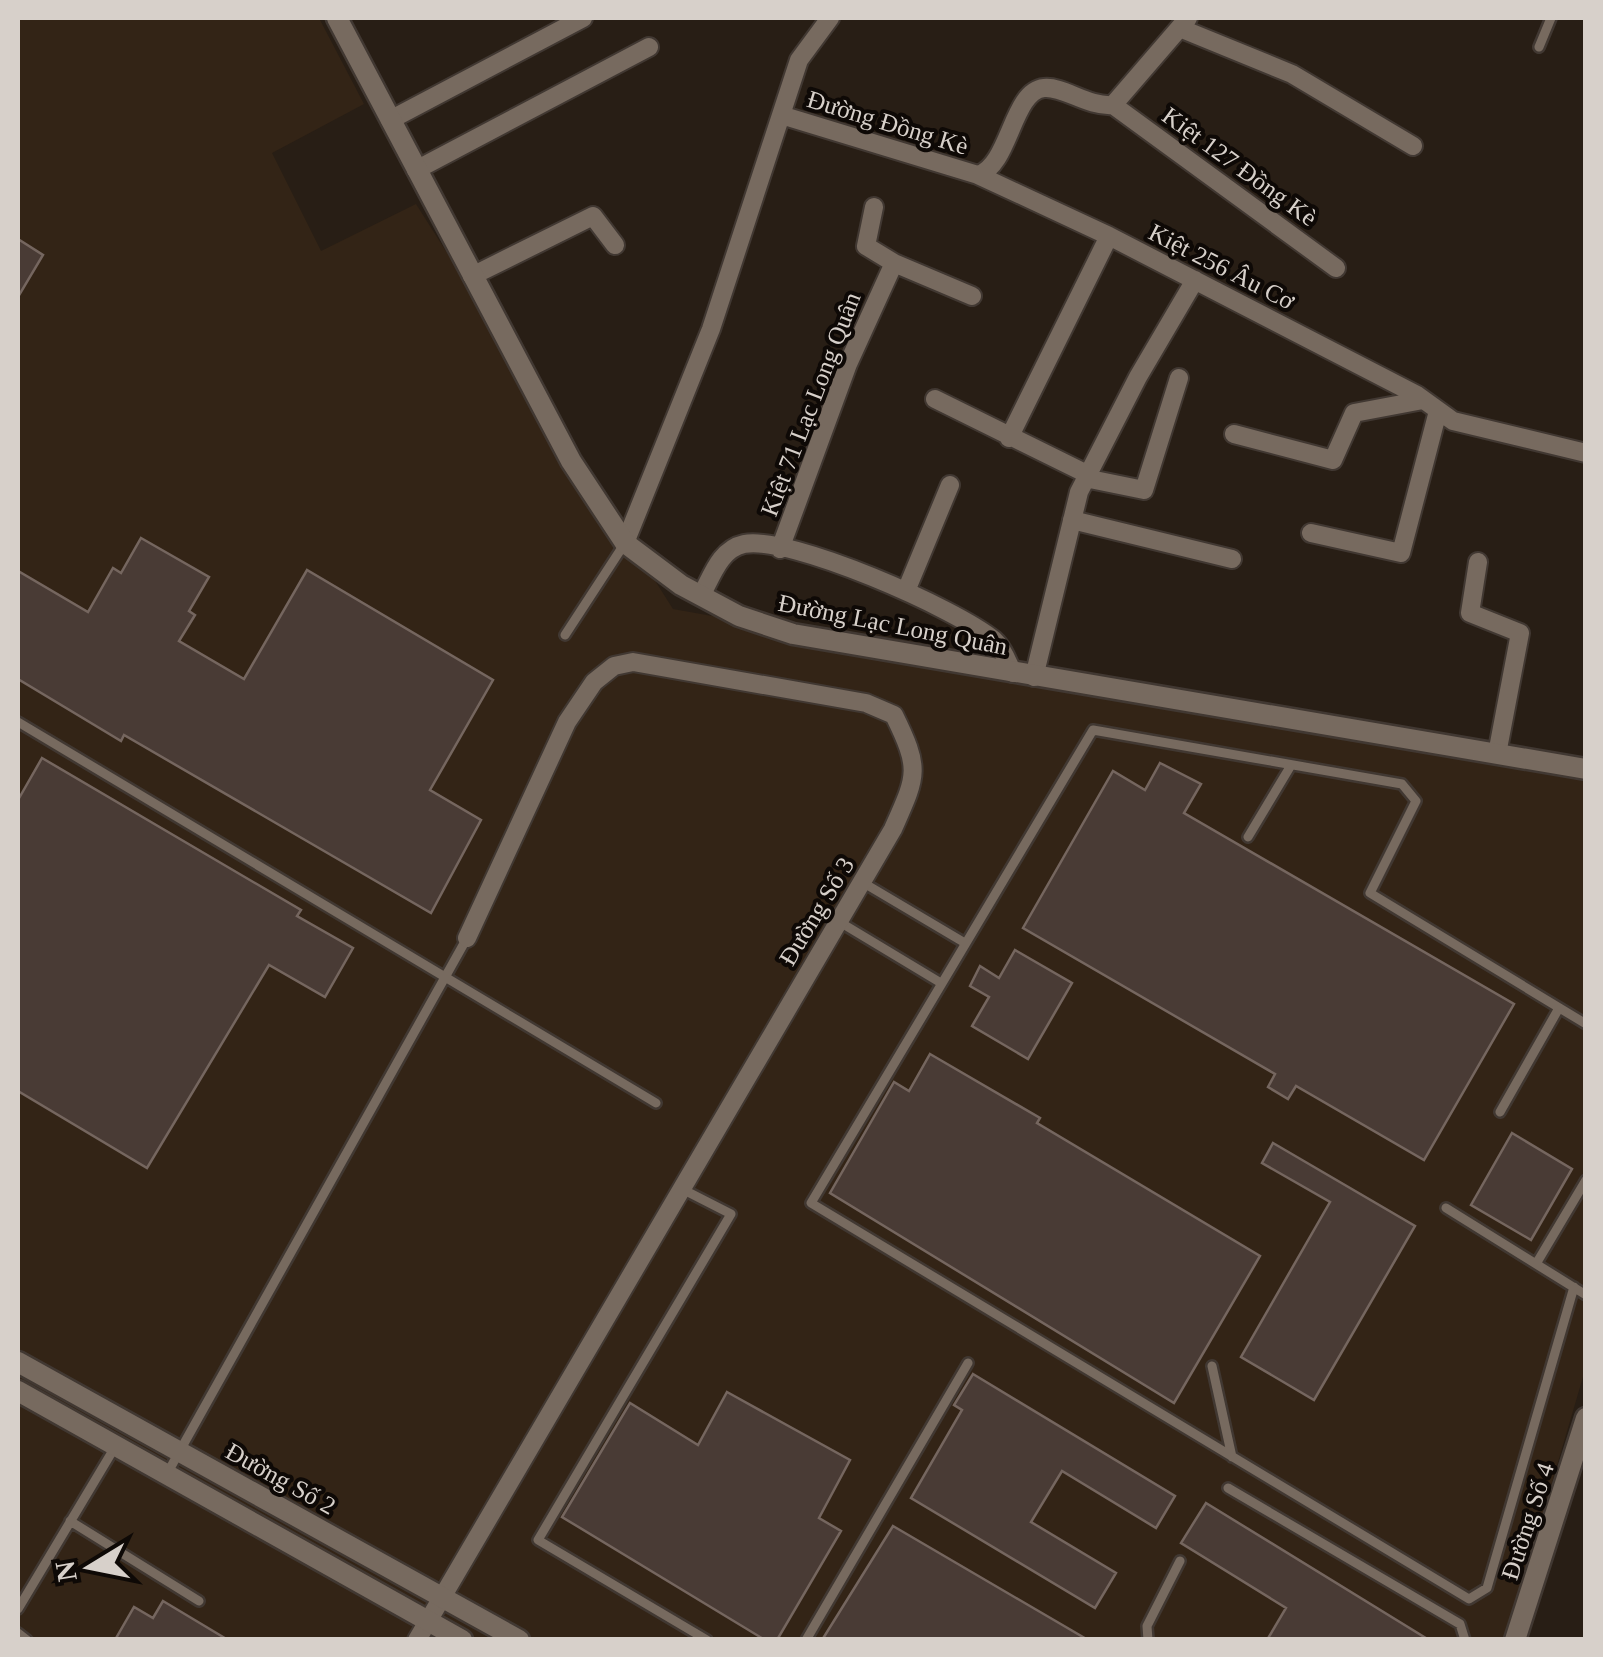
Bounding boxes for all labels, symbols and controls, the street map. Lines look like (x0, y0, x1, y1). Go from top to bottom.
street label: Đường Đồng Kè (804, 85, 972, 160)
street label: Kiệt 127 Đồng Kè (1157, 101, 1322, 231)
street label: Kiệt 256 Âu Cơ (1144, 218, 1300, 315)
street label: Kiệt 71 Lạc Long Quân (755, 288, 866, 520)
street label: Đường Lạc Long Quân (776, 589, 1010, 660)
street label: Đường Số 3 (774, 852, 859, 970)
street label: Đường Số 2 (221, 1437, 340, 1520)
street label: Đường Số 4 (1496, 1459, 1559, 1583)
north arrow (40, 1517, 140, 1617)
text: N (49, 1559, 83, 1584)

